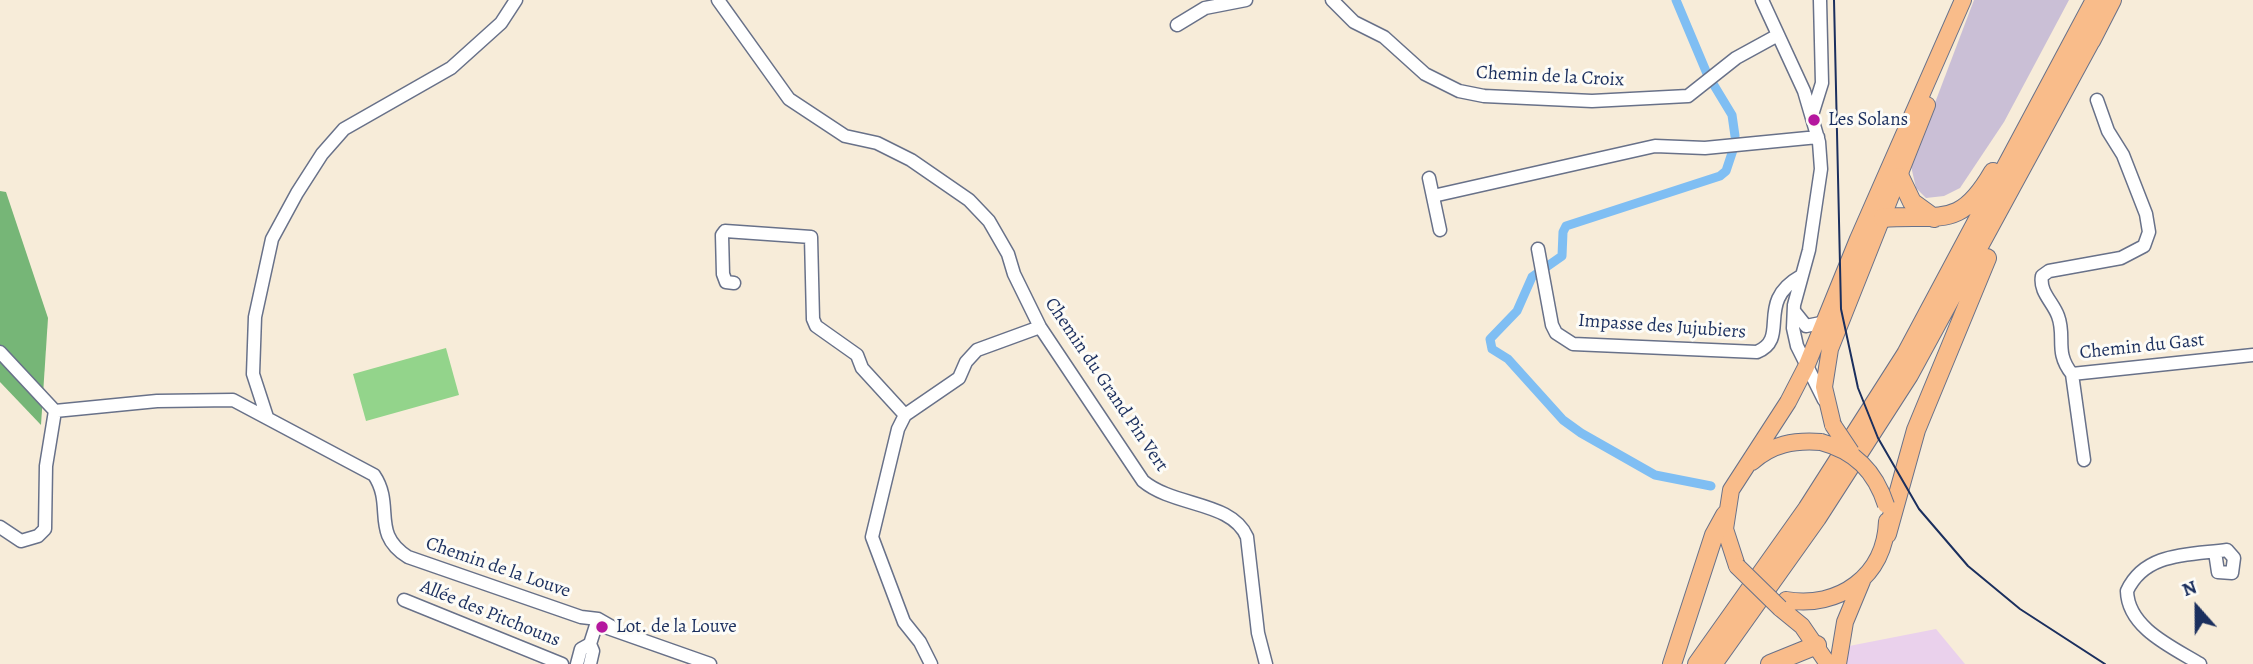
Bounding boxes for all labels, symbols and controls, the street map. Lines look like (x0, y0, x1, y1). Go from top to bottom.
street label: Chemin de la Croix (1475, 62, 1625, 92)
place label: Les Solans (1828, 109, 1908, 131)
marker: Les Solans (1806, 112, 1822, 128)
street label: Chemin du Grand Pin Vert (1039, 294, 1173, 476)
street label: Impasse des Jujubiers (1577, 310, 1747, 344)
street label: Chemin du Gast (2078, 329, 2206, 365)
street label: Chemin de la Louve (423, 533, 573, 603)
north arrow (2162, 573, 2232, 643)
text: N (2178, 574, 2201, 603)
street label: Allée des Pitchouns (417, 576, 563, 652)
place label: Lot. de la Louve (616, 616, 737, 638)
marker: Lot. de la Louve (594, 619, 610, 635)

